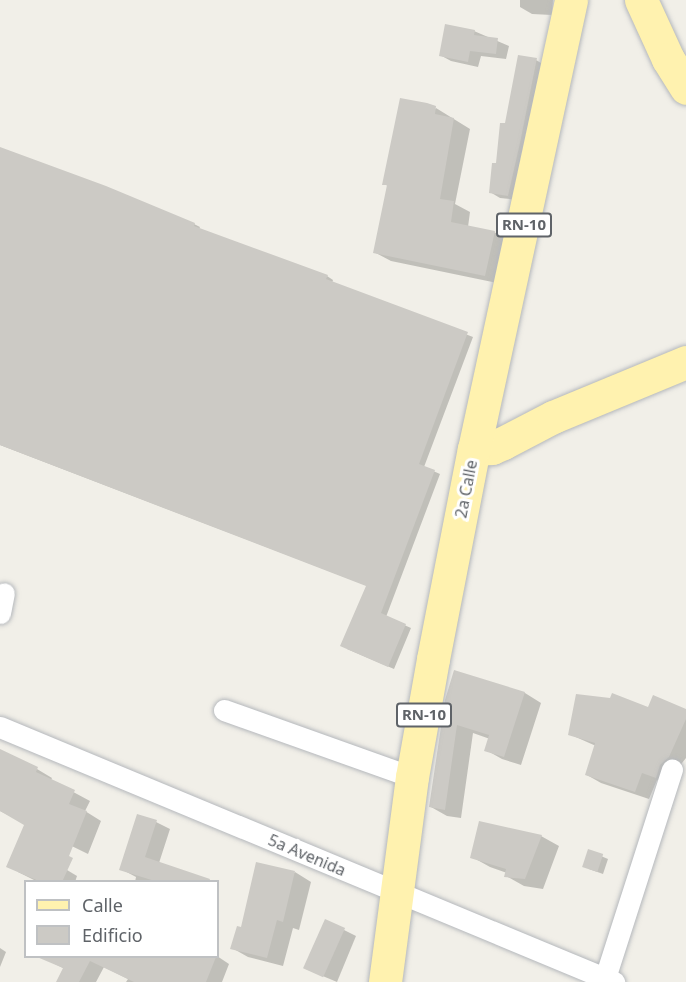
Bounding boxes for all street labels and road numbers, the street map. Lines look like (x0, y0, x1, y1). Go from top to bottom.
road number: RN-10 (496, 213, 552, 237)
street label: 2a Calle (451, 458, 481, 520)
road number: RN-10 (396, 703, 452, 727)
street label: 5a Avenida (265, 830, 349, 880)

